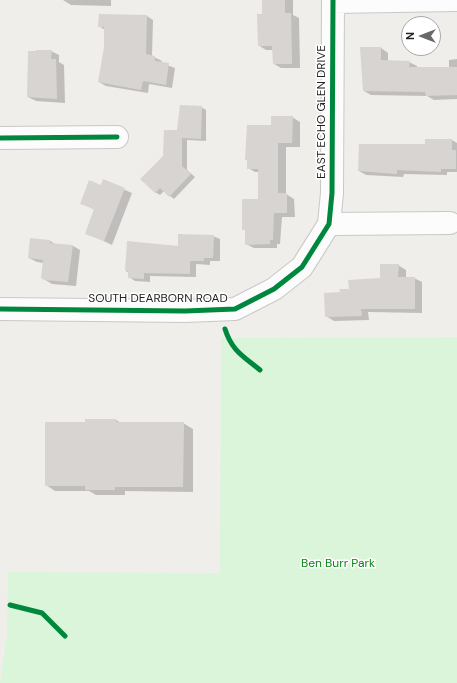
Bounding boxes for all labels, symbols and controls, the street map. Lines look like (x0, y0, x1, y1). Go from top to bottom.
north arrow (401, 16, 441, 56)
text: N (403, 32, 417, 40)
street label: EAST ECHO GLEN DRIVE (315, 45, 329, 179)
street label: SOUTH DEARBORN ROAD (88, 292, 228, 306)
park label: Ben Burr Park (301, 557, 375, 571)

